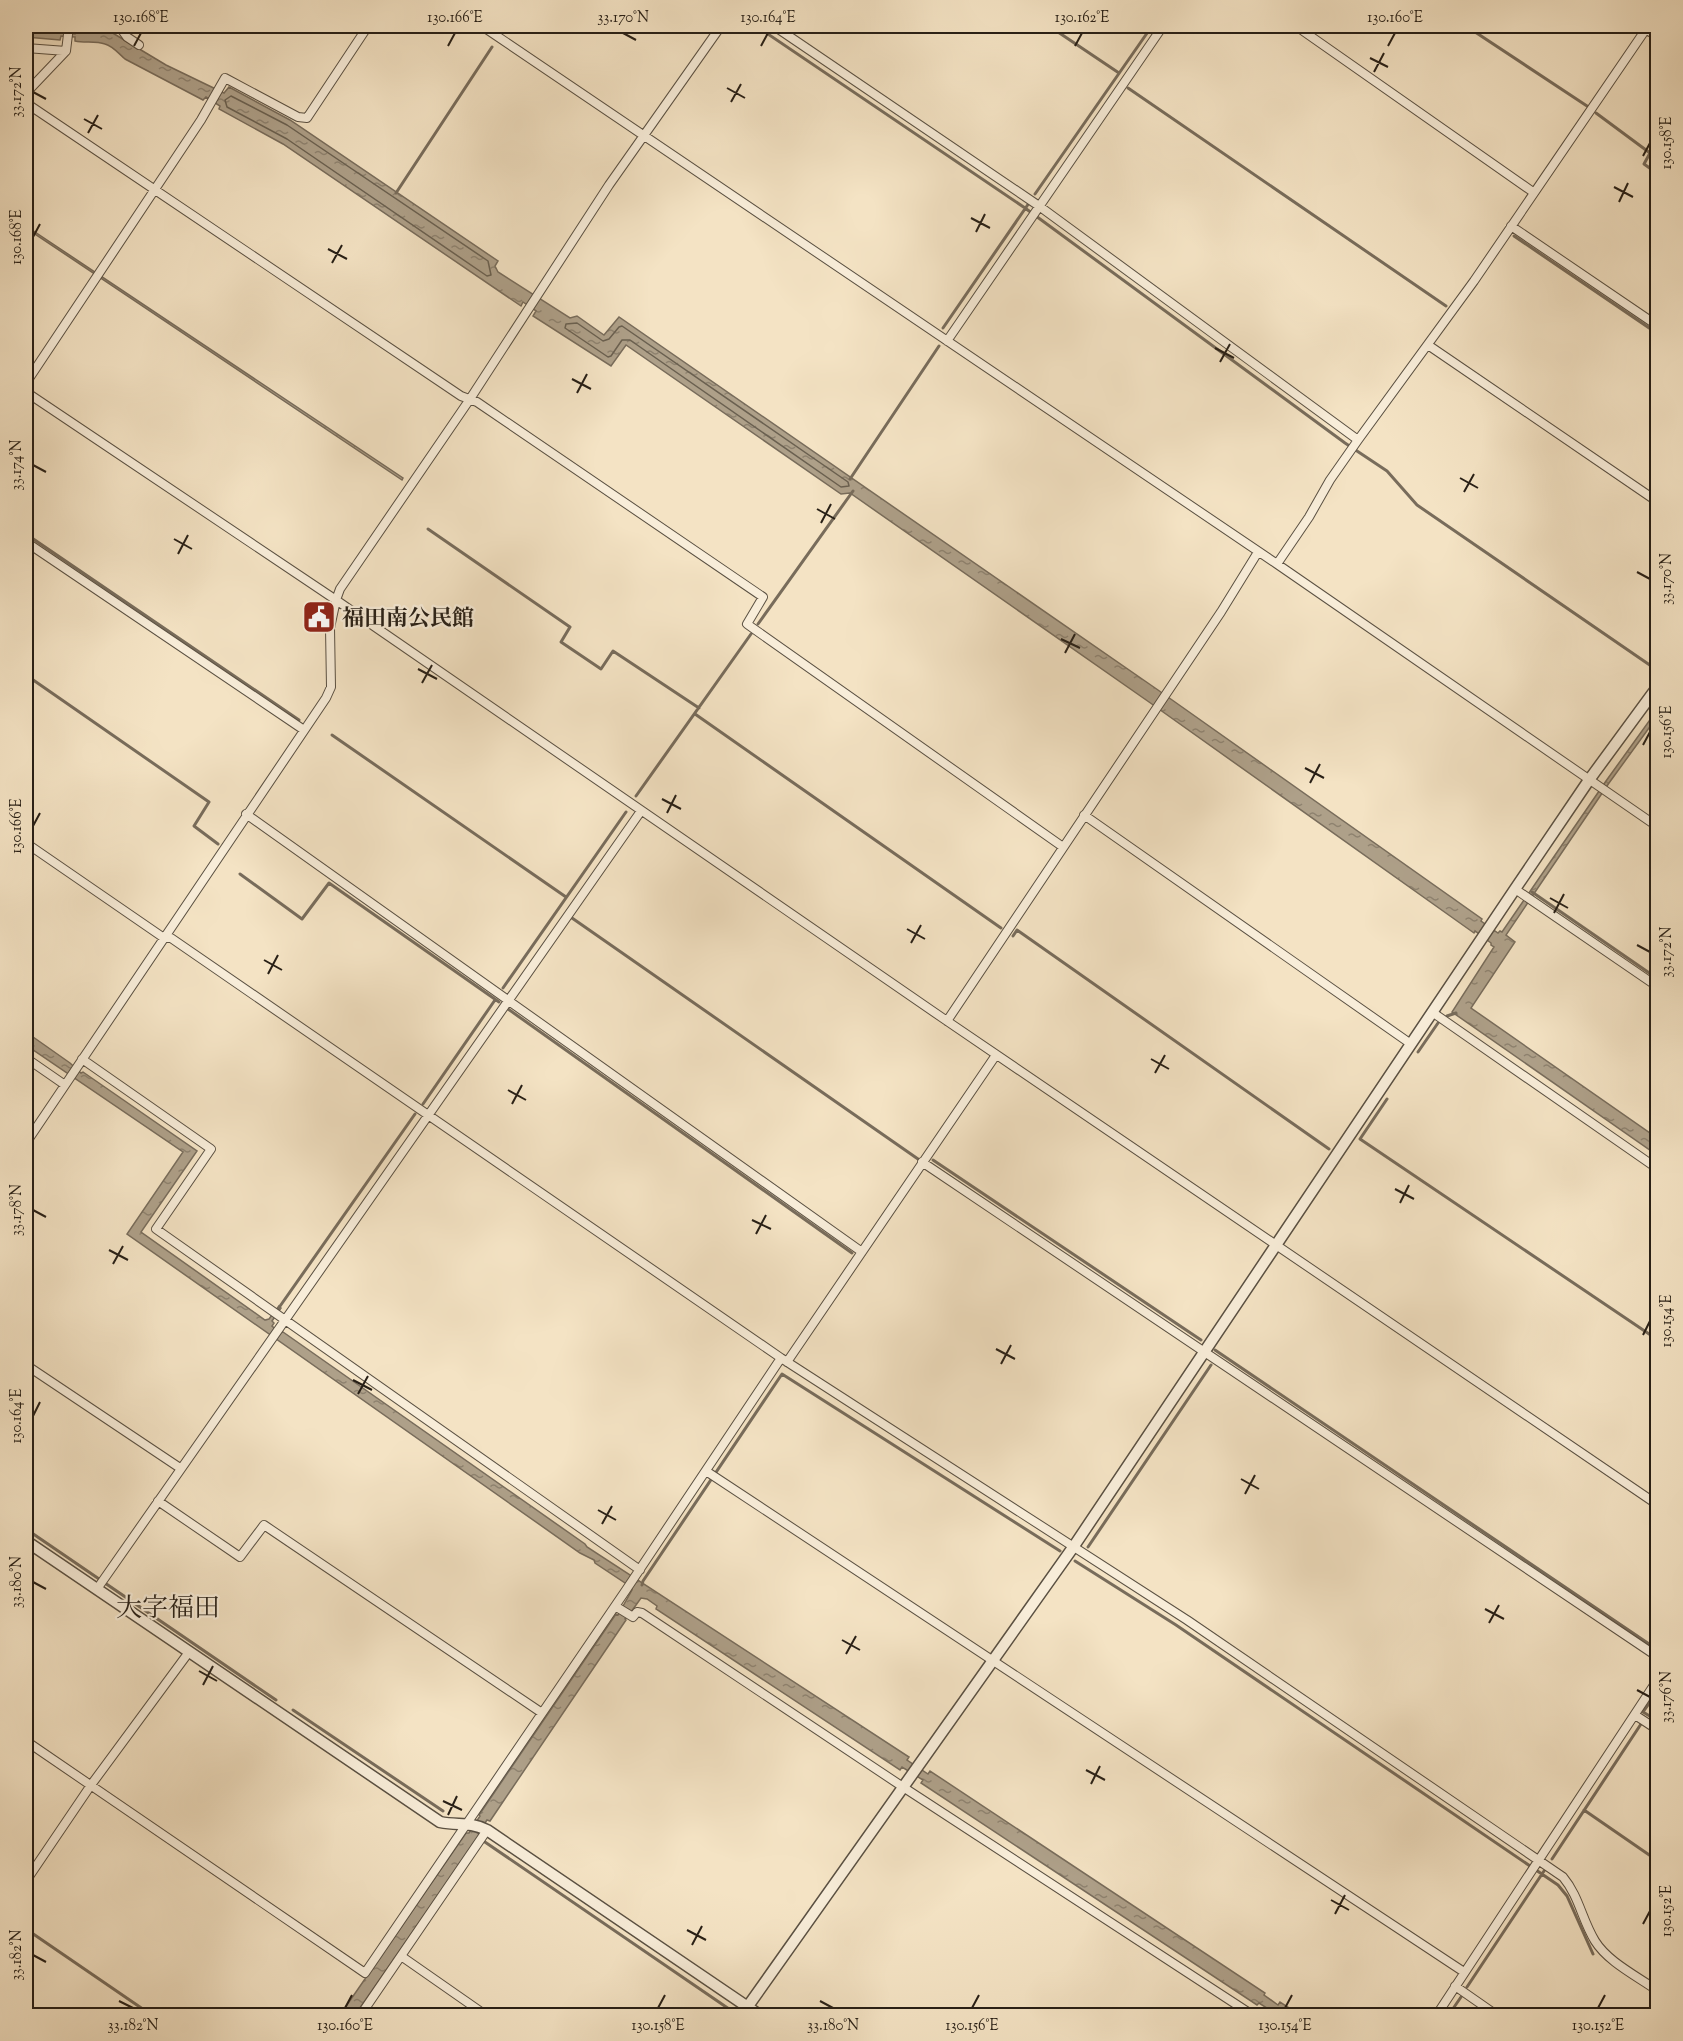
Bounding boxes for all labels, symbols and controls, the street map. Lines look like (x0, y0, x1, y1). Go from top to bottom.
text: 130.168°E (113, 8, 169, 29)
text: 130.166°E (427, 8, 483, 29)
text: 33.170°N (597, 8, 649, 29)
text: 130.164°E (741, 8, 795, 29)
text: 130.162°E (1055, 8, 1109, 29)
text: 130.160°E (1367, 8, 1423, 29)
text: 33.172°N (7, 67, 28, 117)
text: 130.158°E (1657, 116, 1678, 170)
text: 130.168°E (7, 209, 28, 265)
text: 33.174°N (7, 440, 28, 490)
text: 33.170°N (1657, 553, 1678, 605)
public building icon: 福田南公民館 (301, 599, 337, 635)
place label: 福田南公民館 (342, 604, 474, 636)
text: 130.156°E (1657, 706, 1678, 758)
text: 130.166°E (7, 798, 28, 854)
text: 33.172°N (1657, 927, 1678, 977)
text: 33.178°N (7, 1184, 28, 1236)
text: 130.154°E (1657, 1295, 1678, 1347)
text: 130.164°E (7, 1389, 28, 1443)
text: 33.180°N (7, 1556, 28, 1608)
district label: 大字福田 (116, 1591, 220, 1628)
text: 33.176°N (1657, 1671, 1678, 1723)
text: 130.152°E (1657, 1885, 1678, 1937)
text: 33.182°N (7, 1930, 28, 1980)
text: 33.182°N (108, 2016, 158, 2037)
text: 130.160°E (317, 2016, 373, 2037)
text: 130.158°E (631, 2016, 685, 2037)
text: 33.180°N (807, 2016, 859, 2037)
text: 130.156°E (946, 2016, 998, 2037)
text: 130.154°E (1259, 2016, 1311, 2037)
text: 130.152°E (1572, 2016, 1624, 2037)

